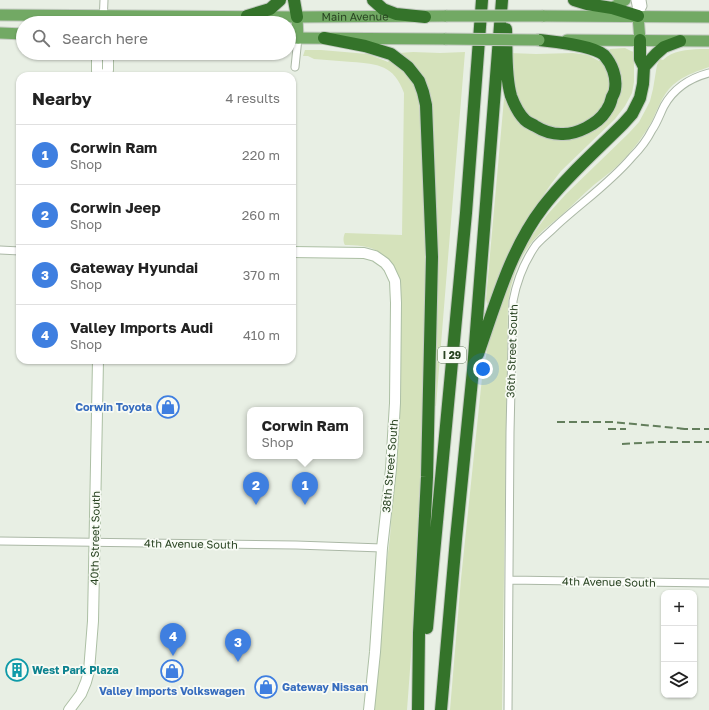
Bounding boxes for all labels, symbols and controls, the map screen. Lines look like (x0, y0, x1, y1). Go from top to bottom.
street label: Main Avenue (321, 9, 389, 23)
search box (16, 16, 296, 60)
icon: search (30, 27, 52, 49)
text: Search here (62, 29, 148, 47)
text: Nearby (32, 88, 92, 109)
text: 4 results (226, 90, 280, 106)
text: Corwin Ram (70, 138, 157, 156)
text: 1 (42, 147, 48, 163)
text: 220 m (242, 147, 280, 163)
text: Shop (70, 156, 102, 172)
text: Corwin Jeep (70, 198, 161, 216)
text: 2 (41, 207, 49, 223)
text: 260 m (242, 207, 280, 223)
text: Shop (70, 216, 102, 232)
text: Gateway Hyundai (70, 258, 198, 276)
text: 3 (41, 267, 49, 283)
text: 370 m (243, 267, 280, 283)
text: Shop (70, 276, 102, 292)
street label: 36th Street South (503, 304, 520, 398)
text: Valley Imports Audi (70, 318, 213, 336)
text: 4 (41, 327, 49, 343)
text: 410 m (243, 327, 280, 343)
text: Shop (70, 336, 102, 352)
road number: I 29 (438, 347, 466, 363)
your location (473, 359, 493, 379)
shop icon: Corwin Toyota (155, 394, 181, 420)
place label: Corwin Toyota (75, 400, 152, 413)
popup (247, 407, 363, 459)
text: Corwin Ram (261, 416, 349, 434)
street label: 38th Street South (379, 419, 400, 513)
text: Shop (261, 434, 294, 450)
pin: 2 (243, 472, 269, 505)
pin: 1 (292, 472, 318, 505)
street label: 40th Street South (87, 491, 102, 585)
street label: 4th Avenue South (144, 536, 238, 551)
street label: 4th Avenue South (562, 574, 656, 589)
map controls (661, 590, 697, 698)
button: + (661, 590, 697, 626)
pin: 4 (160, 623, 186, 656)
button: − (661, 626, 697, 662)
pin: 3 (225, 629, 251, 662)
building icon: West Park Plaza (4, 657, 30, 683)
shop icon: Valley Imports Volkswagen (159, 658, 185, 684)
button: layers (661, 662, 697, 698)
place label: West Park Plaza (32, 663, 119, 676)
shop icon: Gateway Nissan (253, 674, 279, 700)
place label: Gateway Nissan (282, 680, 369, 693)
place label: Valley Imports Volkswagen (99, 684, 245, 697)

